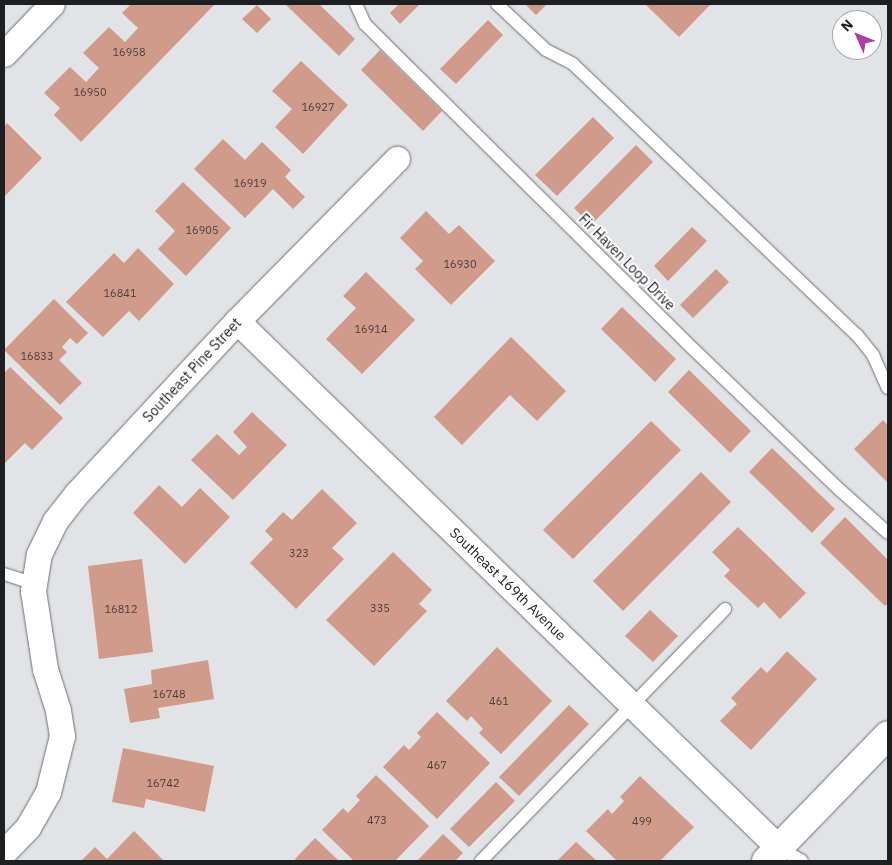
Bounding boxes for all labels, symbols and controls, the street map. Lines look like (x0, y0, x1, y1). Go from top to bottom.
north arrow (832, 10, 882, 60)
text: N (837, 15, 857, 35)
house number: 16958 (113, 45, 145, 59)
house number: 16950 (74, 85, 106, 99)
house number: 16927 (302, 100, 334, 114)
house number: 16919 (234, 176, 266, 190)
street label: Fir Haven Loop Drive (575, 210, 679, 314)
house number: 16905 (186, 223, 218, 237)
house number: 16930 (444, 257, 476, 271)
house number: 16841 (104, 286, 136, 300)
street label: Southeast Pine Street (139, 314, 245, 426)
house number: 16914 (355, 322, 387, 336)
house number: 16833 (21, 349, 53, 363)
street label: Southeast 169th Avenue (446, 524, 570, 644)
house number: 323 (289, 546, 309, 560)
house number: 335 (370, 601, 390, 615)
house number: 16812 (105, 602, 137, 616)
house number: 16748 (153, 687, 185, 701)
house number: 461 (489, 694, 509, 708)
house number: 467 (427, 758, 447, 772)
house number: 16742 (147, 776, 179, 790)
house number: 473 (367, 813, 387, 827)
house number: 499 (632, 814, 652, 828)

